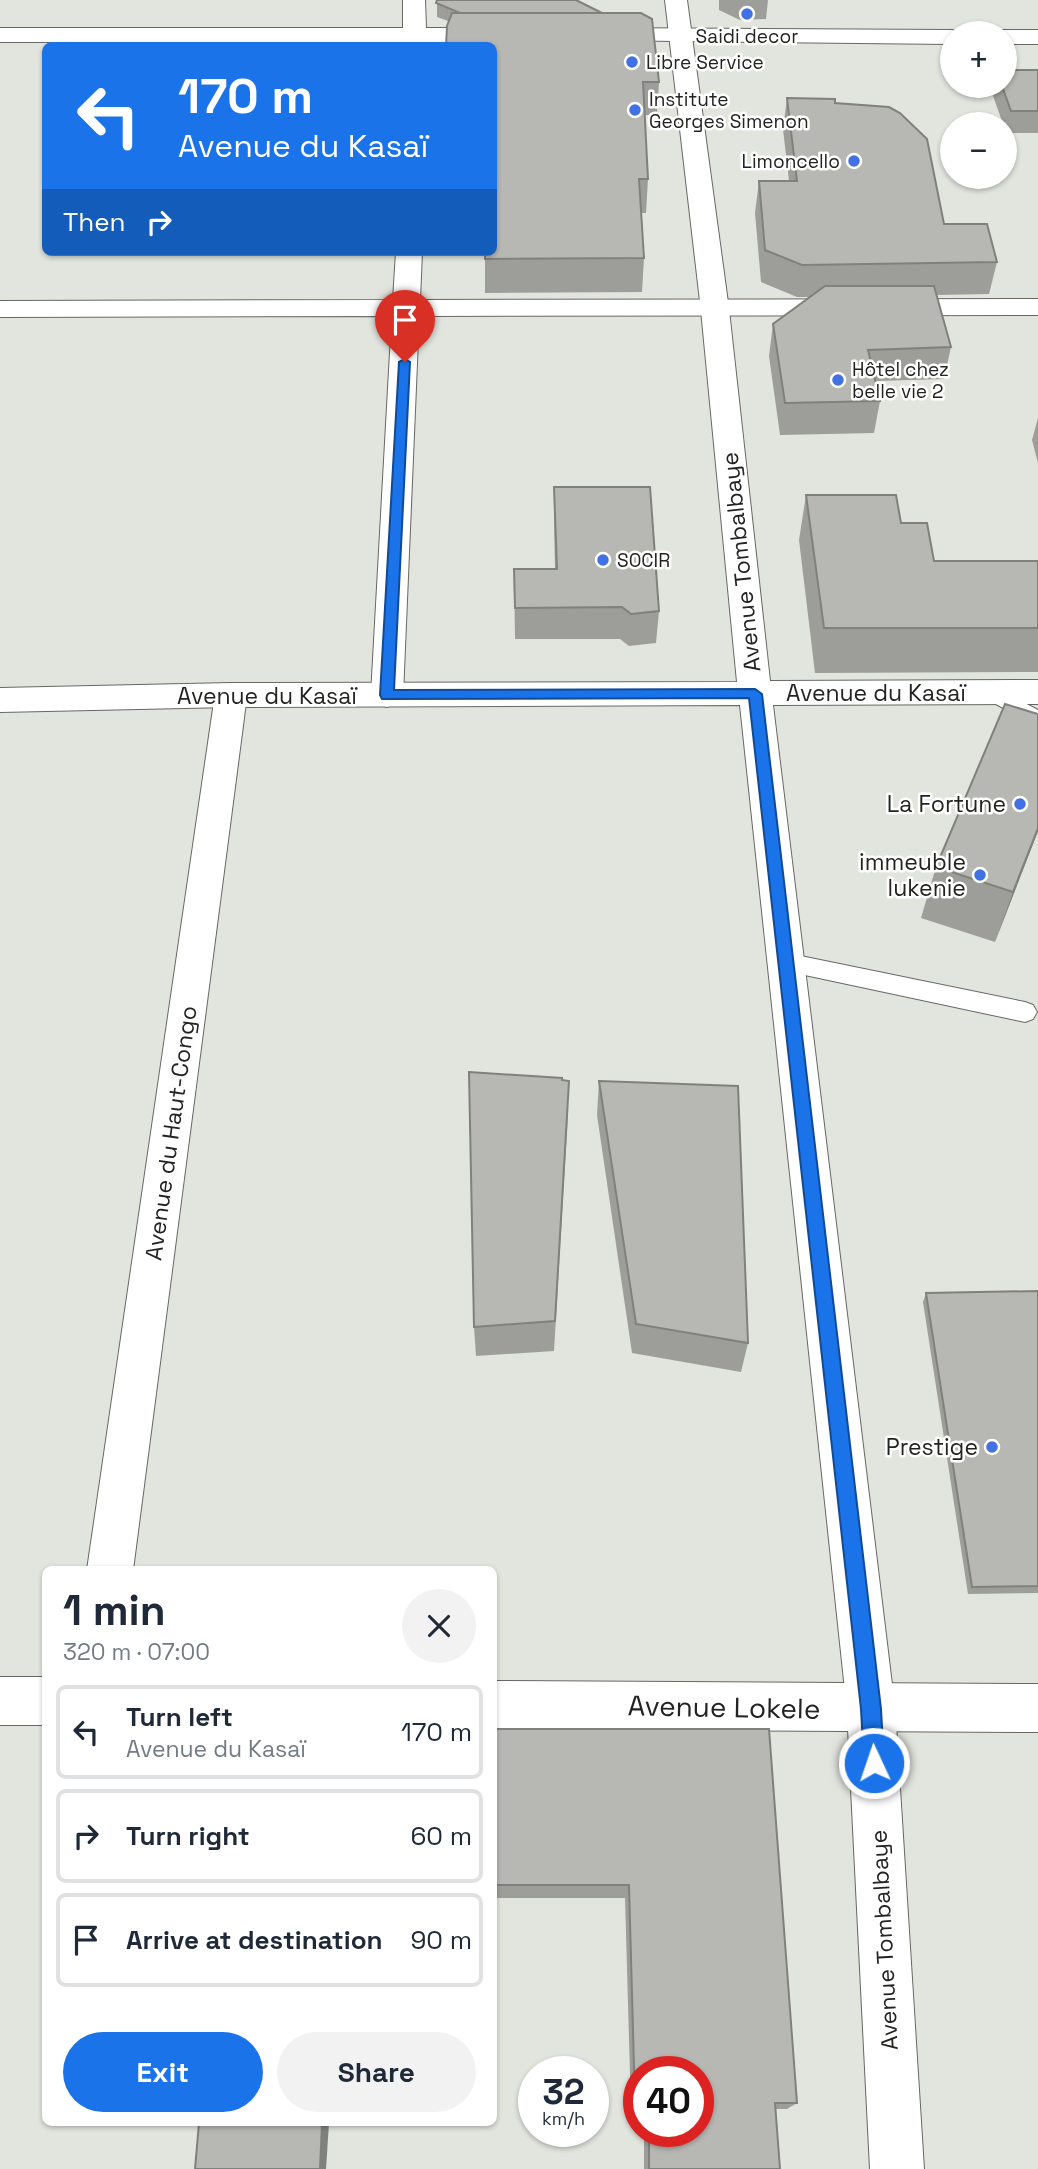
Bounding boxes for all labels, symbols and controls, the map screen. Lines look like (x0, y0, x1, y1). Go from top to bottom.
marker: Saidi decor (739, 6, 755, 22)
map controls (940, 21, 1017, 189)
button: + (940, 21, 1017, 98)
place label: Saidi decor (696, 24, 798, 49)
place label: Libre Service (646, 50, 764, 75)
marker: Libre Service (624, 54, 640, 70)
text: 170 m (178, 65, 313, 127)
icon: left (63, 70, 154, 161)
place label: Institute Georges Simenon (649, 87, 809, 134)
marker: Institute Georges Simenon (627, 102, 643, 118)
button: − (940, 112, 1017, 189)
text: Avenue du Kasaï (178, 126, 428, 166)
place label: Limoncello (742, 149, 840, 174)
marker: Limoncello (846, 153, 862, 169)
icon: right (140, 203, 178, 241)
text: Then (63, 205, 126, 239)
pin (375, 290, 435, 362)
icon: arrive (386, 301, 424, 339)
place label: Hôtel chez belle vie 2 (852, 357, 949, 404)
marker: Hôtel chez belle vie 2 (830, 372, 846, 388)
street label: Avenue Tombalbaye (715, 451, 767, 673)
place label: SOCIR (617, 548, 670, 573)
marker: SOCIR (595, 552, 611, 568)
street label: Avenue du Kasaï (786, 678, 967, 708)
street label: Avenue du Kasaï (177, 681, 358, 711)
place label: La Fortune (887, 789, 1006, 819)
marker: La Fortune (1012, 796, 1028, 812)
place label: immeuble lukenie (859, 847, 966, 903)
marker: immeuble lukenie (972, 867, 988, 883)
street label: Avenue du Haut-Congo (138, 1004, 204, 1262)
place label: Prestige (886, 1432, 978, 1462)
marker: Prestige (984, 1439, 1000, 1455)
text: 1 min (63, 1584, 166, 1637)
button: close (402, 1589, 476, 1663)
text: 320 m · 07:00 (63, 1637, 210, 1667)
street label: Avenue Lokele (627, 1687, 821, 1727)
text: Turn left (126, 1700, 233, 1734)
icon: left (67, 1713, 105, 1751)
text: 170 m (401, 1715, 472, 1749)
position arrow (837, 1726, 911, 1800)
text: Avenue du Kasaï (126, 1734, 306, 1764)
icon: right (67, 1817, 105, 1855)
text: Turn right (126, 1819, 250, 1853)
text: 60 m (410, 1819, 472, 1853)
street label: Avenue Tombalbaye (863, 1829, 905, 2051)
icon: arrive (67, 1921, 105, 1959)
text: Arrive at destination (126, 1923, 383, 1957)
text: 90 m (410, 1923, 472, 1957)
button: Exit (63, 2032, 263, 2112)
button: Share (277, 2032, 476, 2112)
speed limit sign: 40 (623, 2056, 714, 2147)
text: 32 (542, 2070, 585, 2114)
text: km/h (542, 2107, 585, 2130)

